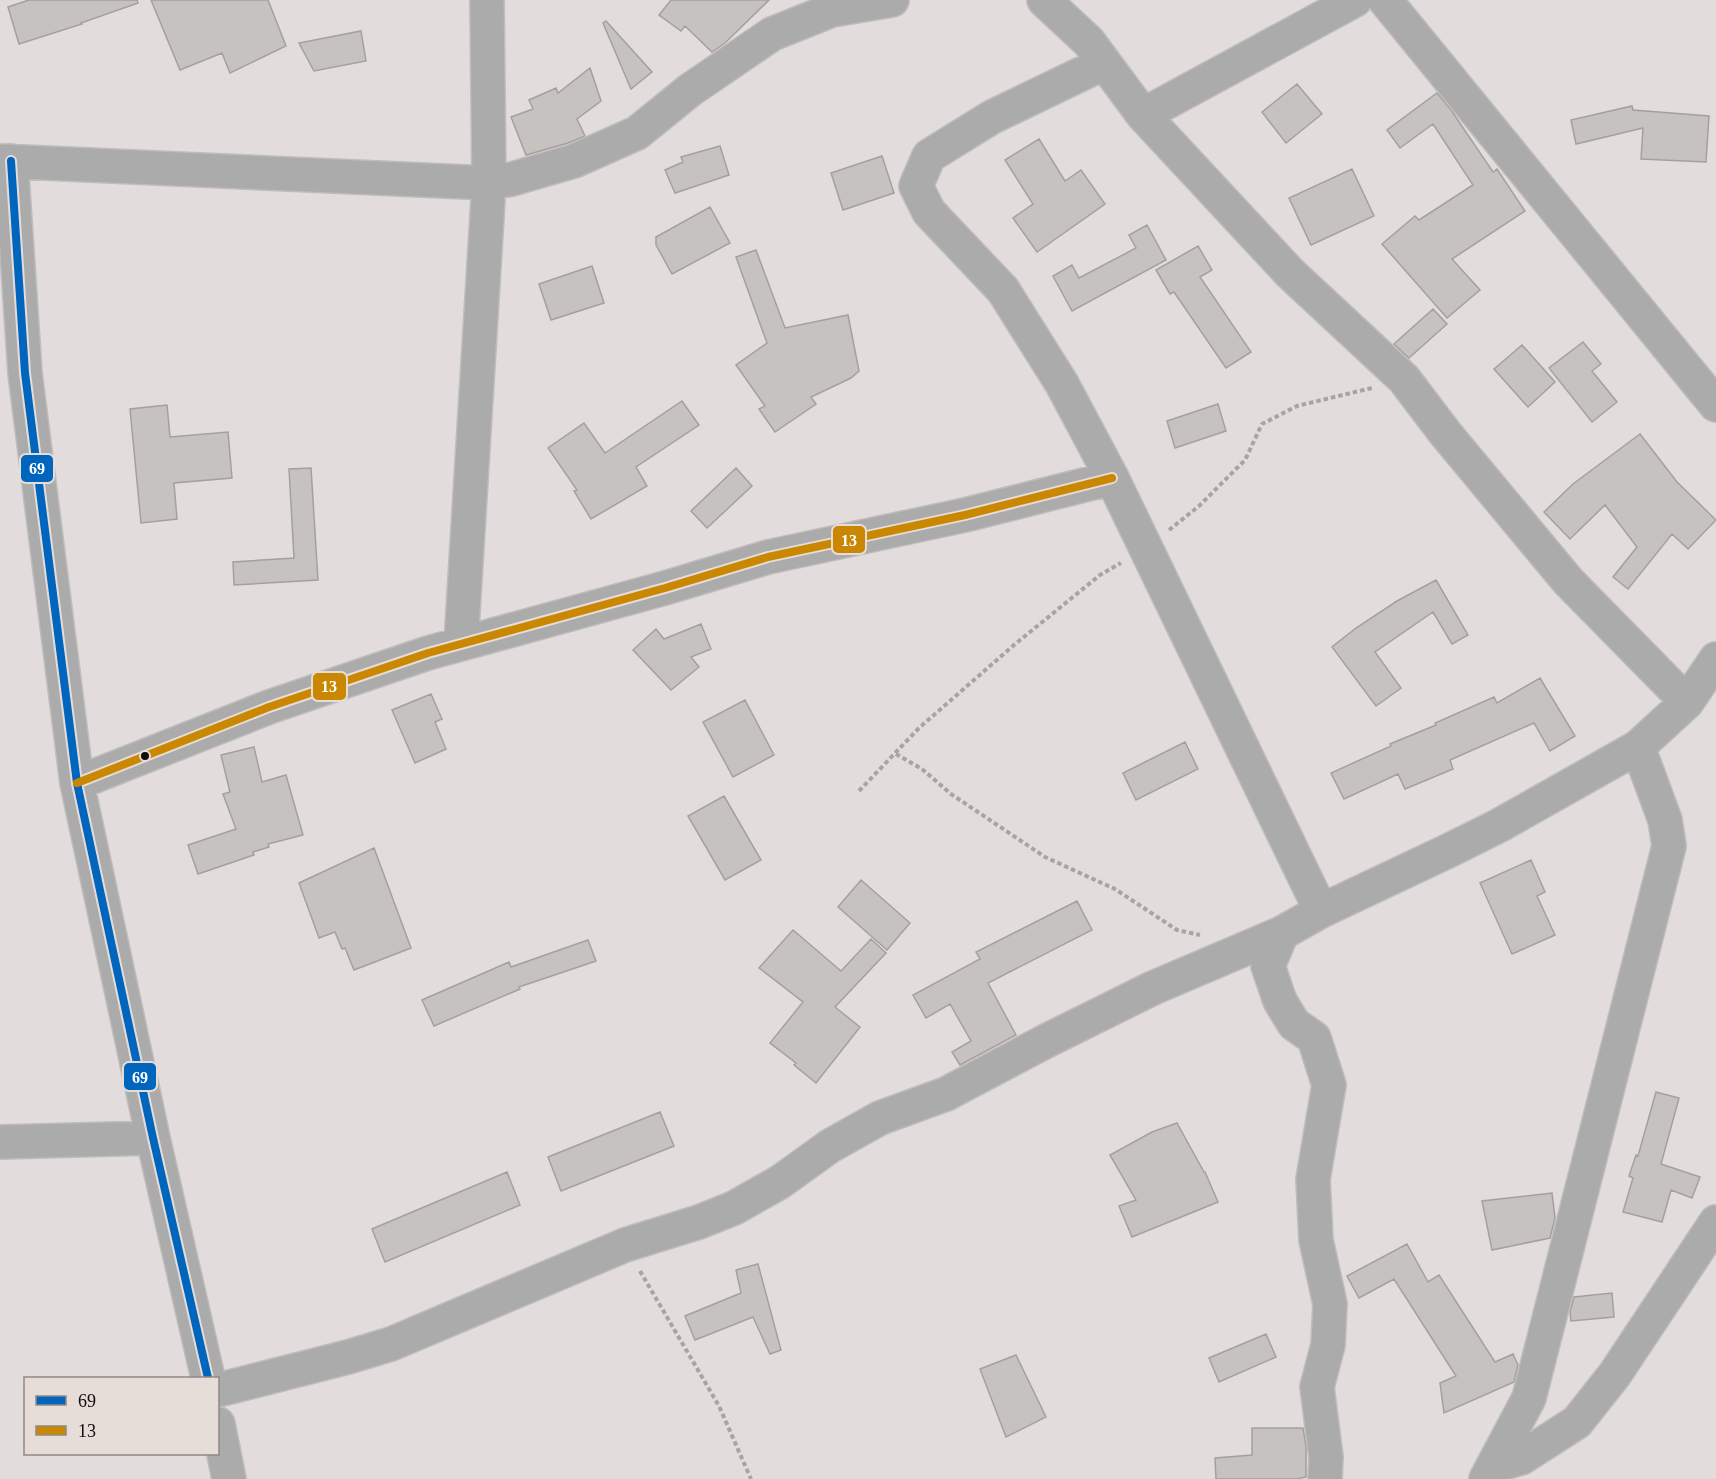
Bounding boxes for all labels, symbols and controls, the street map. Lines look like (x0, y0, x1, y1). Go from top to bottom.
line badge: 69 (20, 454, 54, 483)
text: 69 (29, 460, 45, 477)
line badge: 13 (832, 525, 866, 554)
text: 13 (841, 532, 857, 549)
line badge: 13 (312, 672, 347, 701)
text: 13 (321, 678, 337, 695)
unlabelled marker (139, 750, 151, 762)
line badge: 69 (123, 1062, 157, 1091)
text: 69 (132, 1069, 148, 1086)
legend (24, 1377, 219, 1455)
text: 69 (78, 1391, 96, 1411)
text: 13 (78, 1421, 96, 1441)

